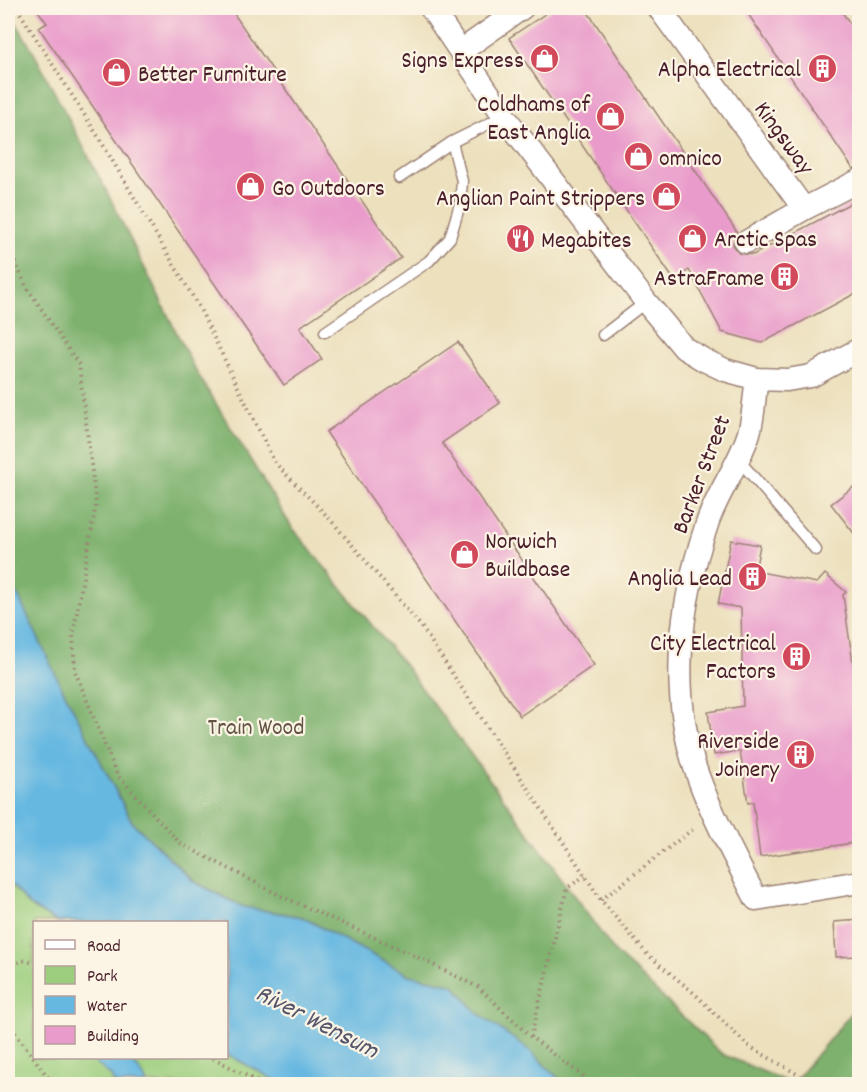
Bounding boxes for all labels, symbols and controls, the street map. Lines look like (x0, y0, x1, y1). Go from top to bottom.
shop icon: Signs Express (529, 43, 561, 75)
place label: Signs Express (401, 45, 524, 79)
building icon: Alpha Electrical (806, 52, 838, 84)
place label: Alpha Electrical (658, 54, 801, 88)
shop icon: Better Furniture (101, 57, 133, 89)
place label: Better Furniture (138, 59, 287, 93)
place label: Coldhams of East Anglia (477, 89, 591, 151)
street label: Kingsway (744, 95, 822, 184)
shop icon: Coldhams of East Anglia (595, 101, 627, 133)
shop icon: omnico (622, 141, 654, 173)
place label: omnico (659, 143, 722, 177)
shop icon: Go Outdoors (235, 171, 267, 203)
place label: Go Outdoors (272, 173, 385, 207)
shop icon: Anglian Paint Strippers (650, 181, 682, 213)
place label: Anglian Paint Strippers (436, 183, 645, 217)
shop icon: Arctic Spas (677, 222, 709, 254)
restaurant icon: Megabites (504, 223, 536, 255)
place label: Arctic Spas (714, 224, 817, 258)
place label: Megabites (541, 225, 632, 259)
building icon: AstraFrame (769, 261, 801, 293)
place label: AstraFrame (654, 263, 764, 297)
street label: Barker Street (665, 411, 741, 539)
place label: Norwich Buildbase (485, 526, 570, 588)
shop icon: Norwich Buildbase (448, 538, 480, 570)
building icon: Anglia Lead (737, 561, 769, 593)
place label: Anglia Lead (628, 563, 732, 597)
place label: City Electrical Factors (650, 628, 776, 690)
building icon: City Electrical Factors (781, 640, 813, 672)
park label: Train Wood (207, 712, 305, 746)
place label: Riverside Joinery (697, 726, 780, 788)
building icon: Riverside Joinery (784, 738, 816, 770)
legend (33, 921, 228, 1059)
text: Road (87, 935, 121, 960)
text: Park (87, 965, 118, 990)
water label: River Wensum (248, 976, 385, 1070)
text: Water (87, 995, 127, 1020)
text: Building (87, 1025, 139, 1050)

